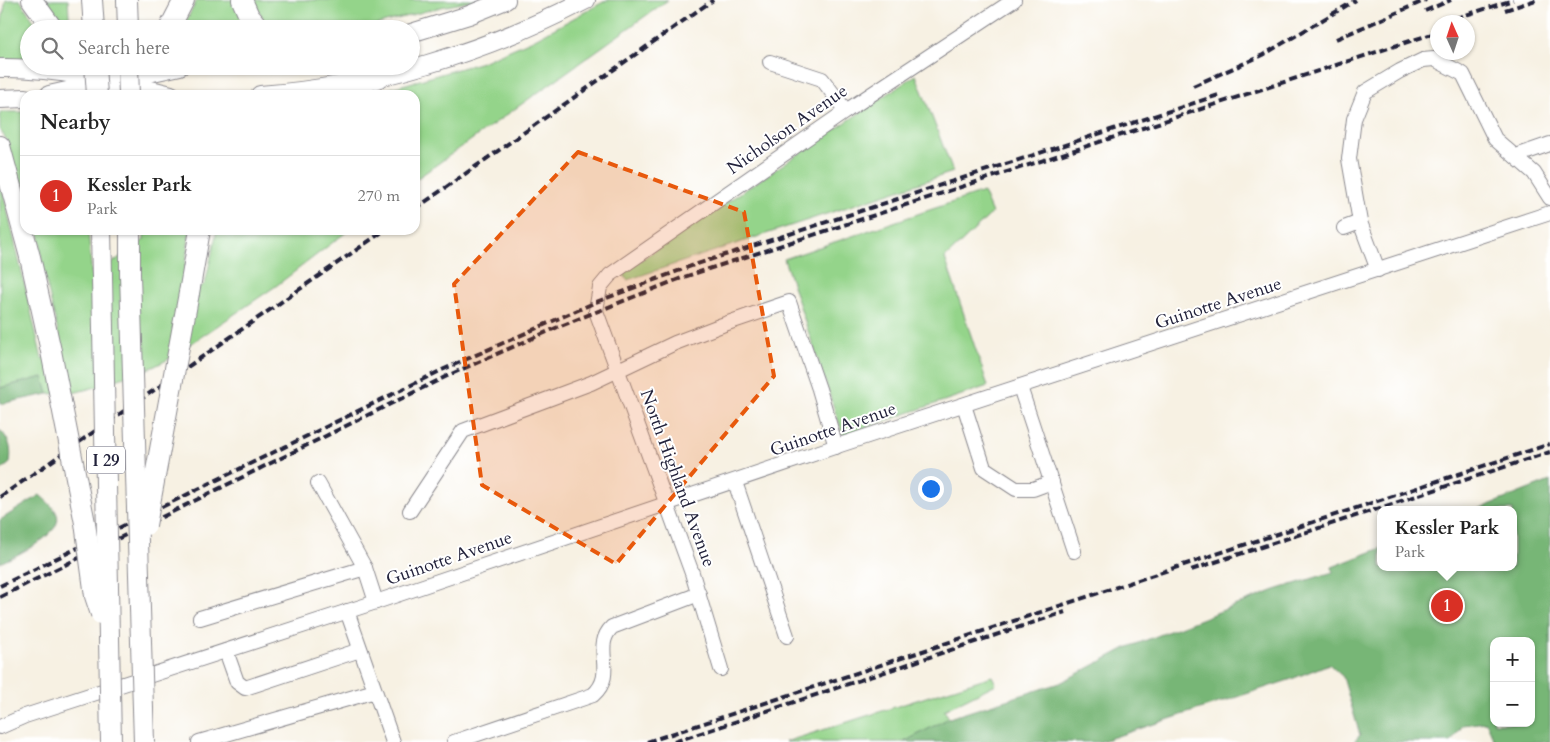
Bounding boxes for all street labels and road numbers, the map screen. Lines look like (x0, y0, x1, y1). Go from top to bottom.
street label: Nicholson Avenue (722, 78, 853, 180)
street label: Guinotte Avenue (1152, 271, 1285, 336)
street label: North Highland Avenue (634, 386, 721, 571)
street label: Guinotte Avenue (767, 396, 900, 463)
road number: I 29 (87, 446, 125, 474)
street label: Guinotte Avenue (383, 525, 516, 592)

